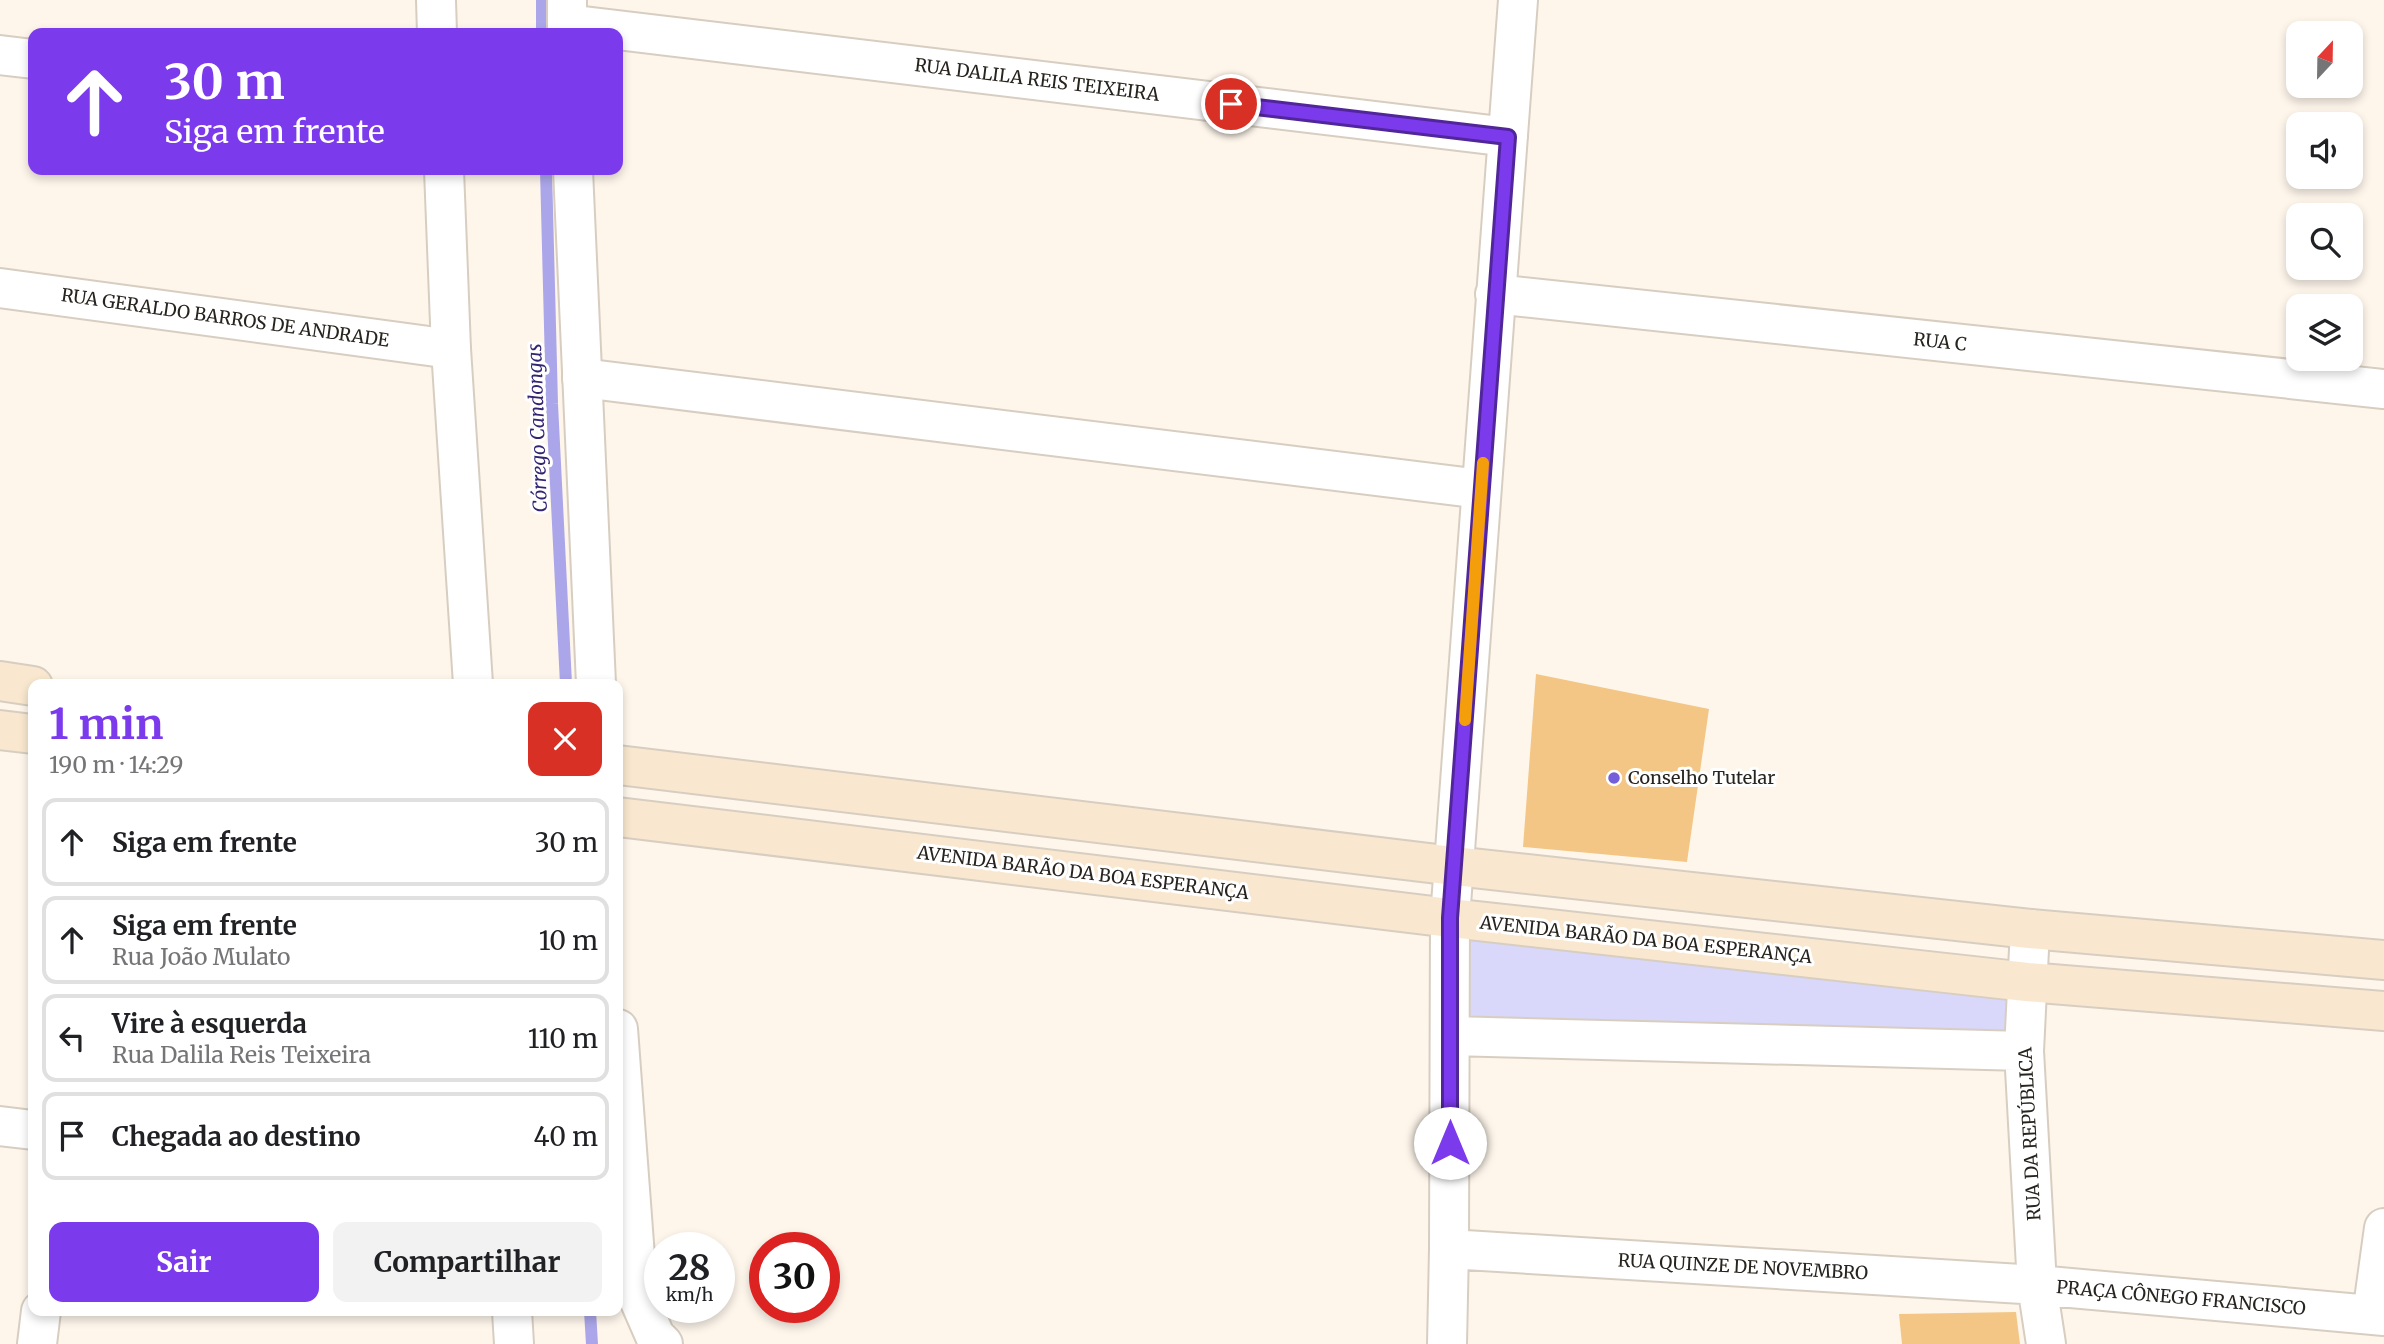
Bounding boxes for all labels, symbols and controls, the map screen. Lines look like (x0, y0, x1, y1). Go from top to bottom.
north arrow (2286, 21, 2362, 98)
map controls (2286, 21, 2363, 371)
text: 30 m (164, 51, 285, 112)
street label: RUA DALILA REIS TEIXEIRA (913, 53, 1161, 106)
icon: ahead (49, 56, 140, 147)
pin (1201, 74, 1261, 134)
icon: arrive (1212, 85, 1250, 123)
text: Siga em frente (164, 112, 385, 152)
button: sound (2286, 112, 2363, 189)
button: search (2286, 203, 2363, 280)
street label: RUA GERALDO BARROS DE ANDRADE (60, 283, 391, 352)
button: layers (2286, 294, 2363, 371)
street label: RUA C (1912, 327, 1968, 356)
water label: Córrego Candongas (522, 343, 552, 513)
text: 1 min (49, 698, 163, 750)
button: close (528, 702, 602, 776)
text: 190 m · 14:29 (49, 750, 183, 779)
place label: Conselho Tutelar (1628, 766, 1775, 789)
marker: Conselho Tutelar (1606, 770, 1622, 786)
icon: ahead (53, 823, 91, 861)
text: Siga em frente (112, 826, 297, 859)
text: 30 m (535, 826, 598, 859)
street label: AVENIDA BARÃO DA BOA ESPERANÇA (915, 841, 1251, 904)
text: Siga em frente (112, 909, 297, 942)
street label: AVENIDA BARÃO DA BOA ESPERANÇA (1478, 911, 1814, 968)
icon: ahead (53, 921, 91, 959)
text: 10 m (539, 924, 598, 957)
text: Rua João Mulato (112, 942, 291, 971)
text: Vire à esquerda (112, 1007, 307, 1040)
icon: left (53, 1019, 91, 1057)
text: 110 m (528, 1022, 598, 1055)
text: Rua Dalila Reis Teixeira (112, 1040, 371, 1069)
street label: RUA DA REPÚBLICA (2013, 1046, 2046, 1221)
position arrow (1413, 1106, 1487, 1180)
icon: arrive (53, 1117, 91, 1155)
text: Chegada ao destino (112, 1120, 361, 1153)
text: 40 m (534, 1120, 598, 1153)
button: Sair (49, 1222, 319, 1302)
button: Compartilhar (333, 1222, 602, 1302)
speed limit sign: 30 (749, 1232, 840, 1323)
text: 28 (668, 1246, 711, 1290)
street label: RUA QUINZE DE NOVEMBRO (1617, 1248, 1869, 1285)
street label: PRAÇA CÔNEGO FRANCISCO (2055, 1275, 2307, 1320)
text: km/h (666, 1283, 713, 1306)

